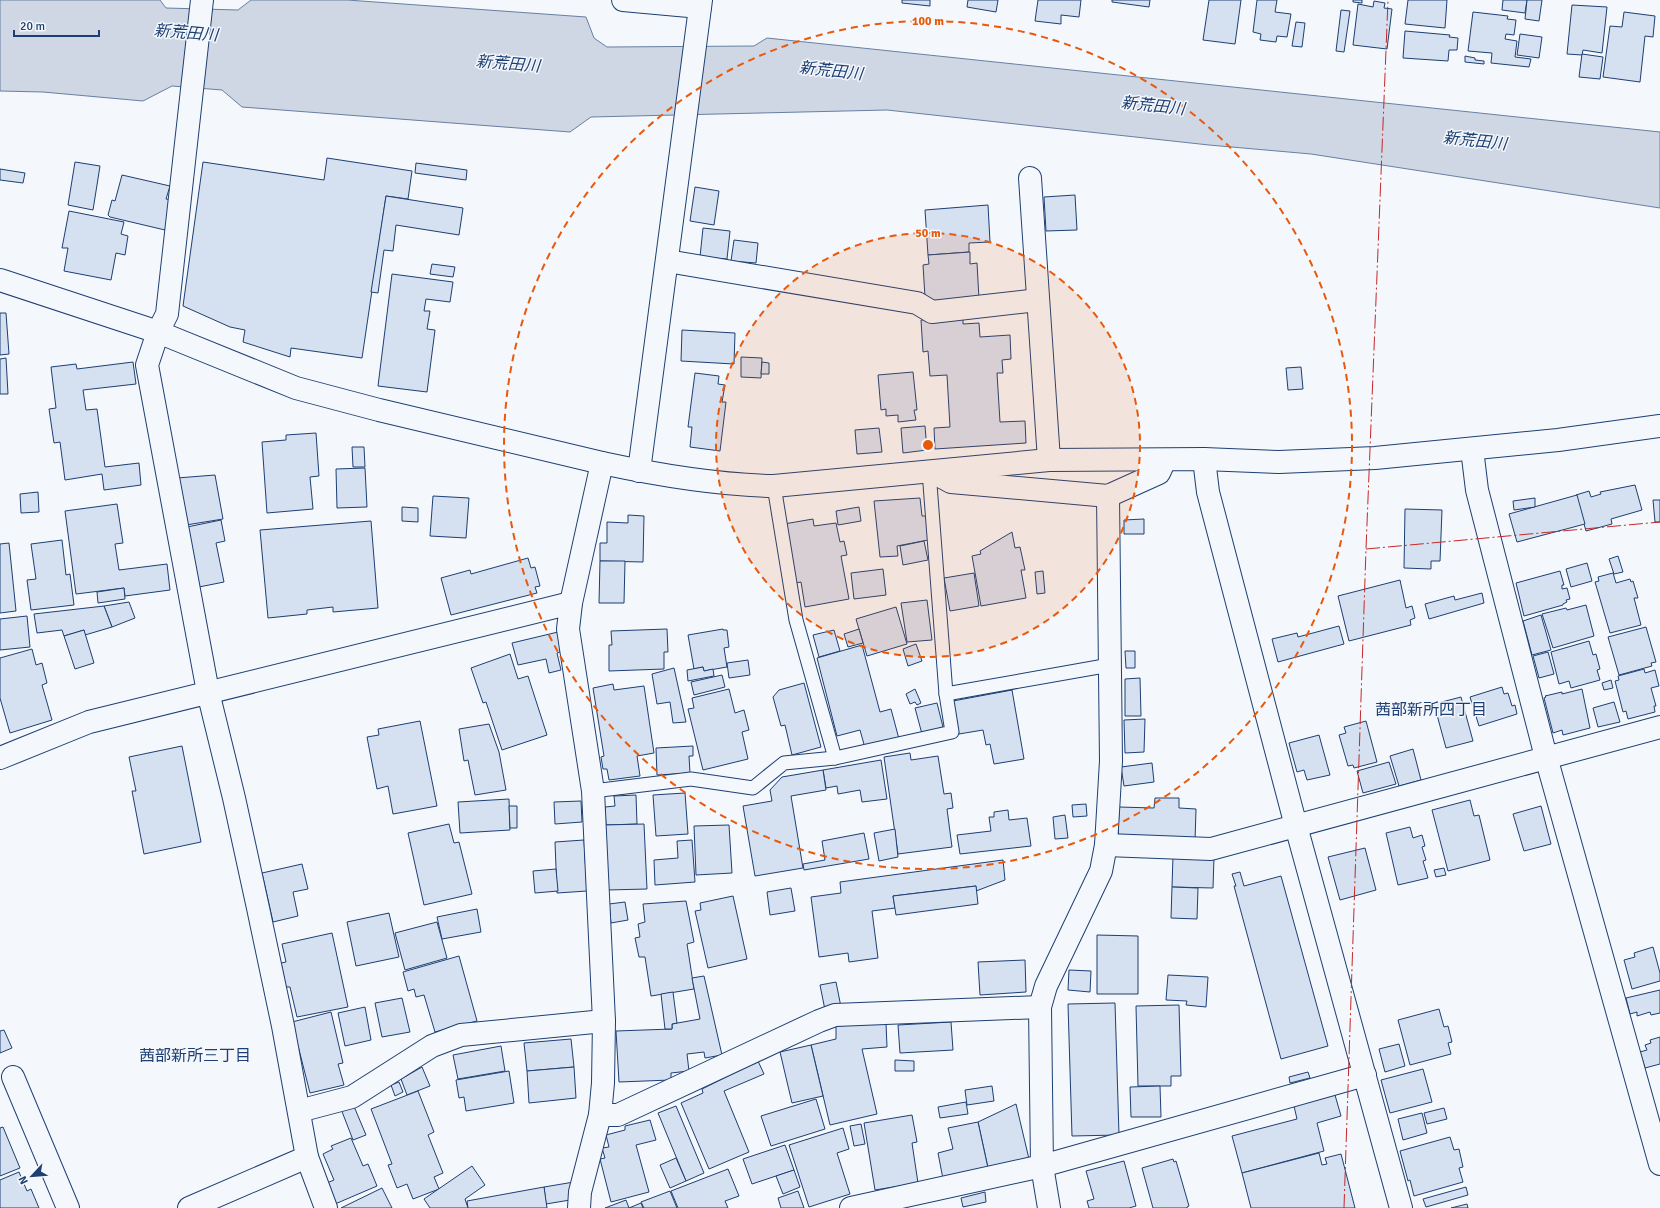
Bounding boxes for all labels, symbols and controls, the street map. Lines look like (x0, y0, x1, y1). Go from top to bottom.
scale bar (14, 12, 99, 38)
text: 100 m (912, 14, 944, 29)
text: 20 m (20, 19, 45, 34)
water label: 新荒田川 (153, 20, 221, 46)
water label: 新荒田川 (475, 51, 543, 77)
water label: 新荒田川 (798, 58, 866, 84)
water label: 新荒田川 (1120, 93, 1188, 119)
water label: 新荒田川 (1442, 128, 1510, 154)
text: 50 m (915, 226, 941, 241)
centre of rings (921, 438, 935, 452)
district label: 茜部新所四丁目 (1375, 700, 1487, 720)
district label: 茜部新所三丁目 (139, 1046, 251, 1066)
north arrow (12, 1156, 52, 1196)
text: N (16, 1174, 31, 1186)

